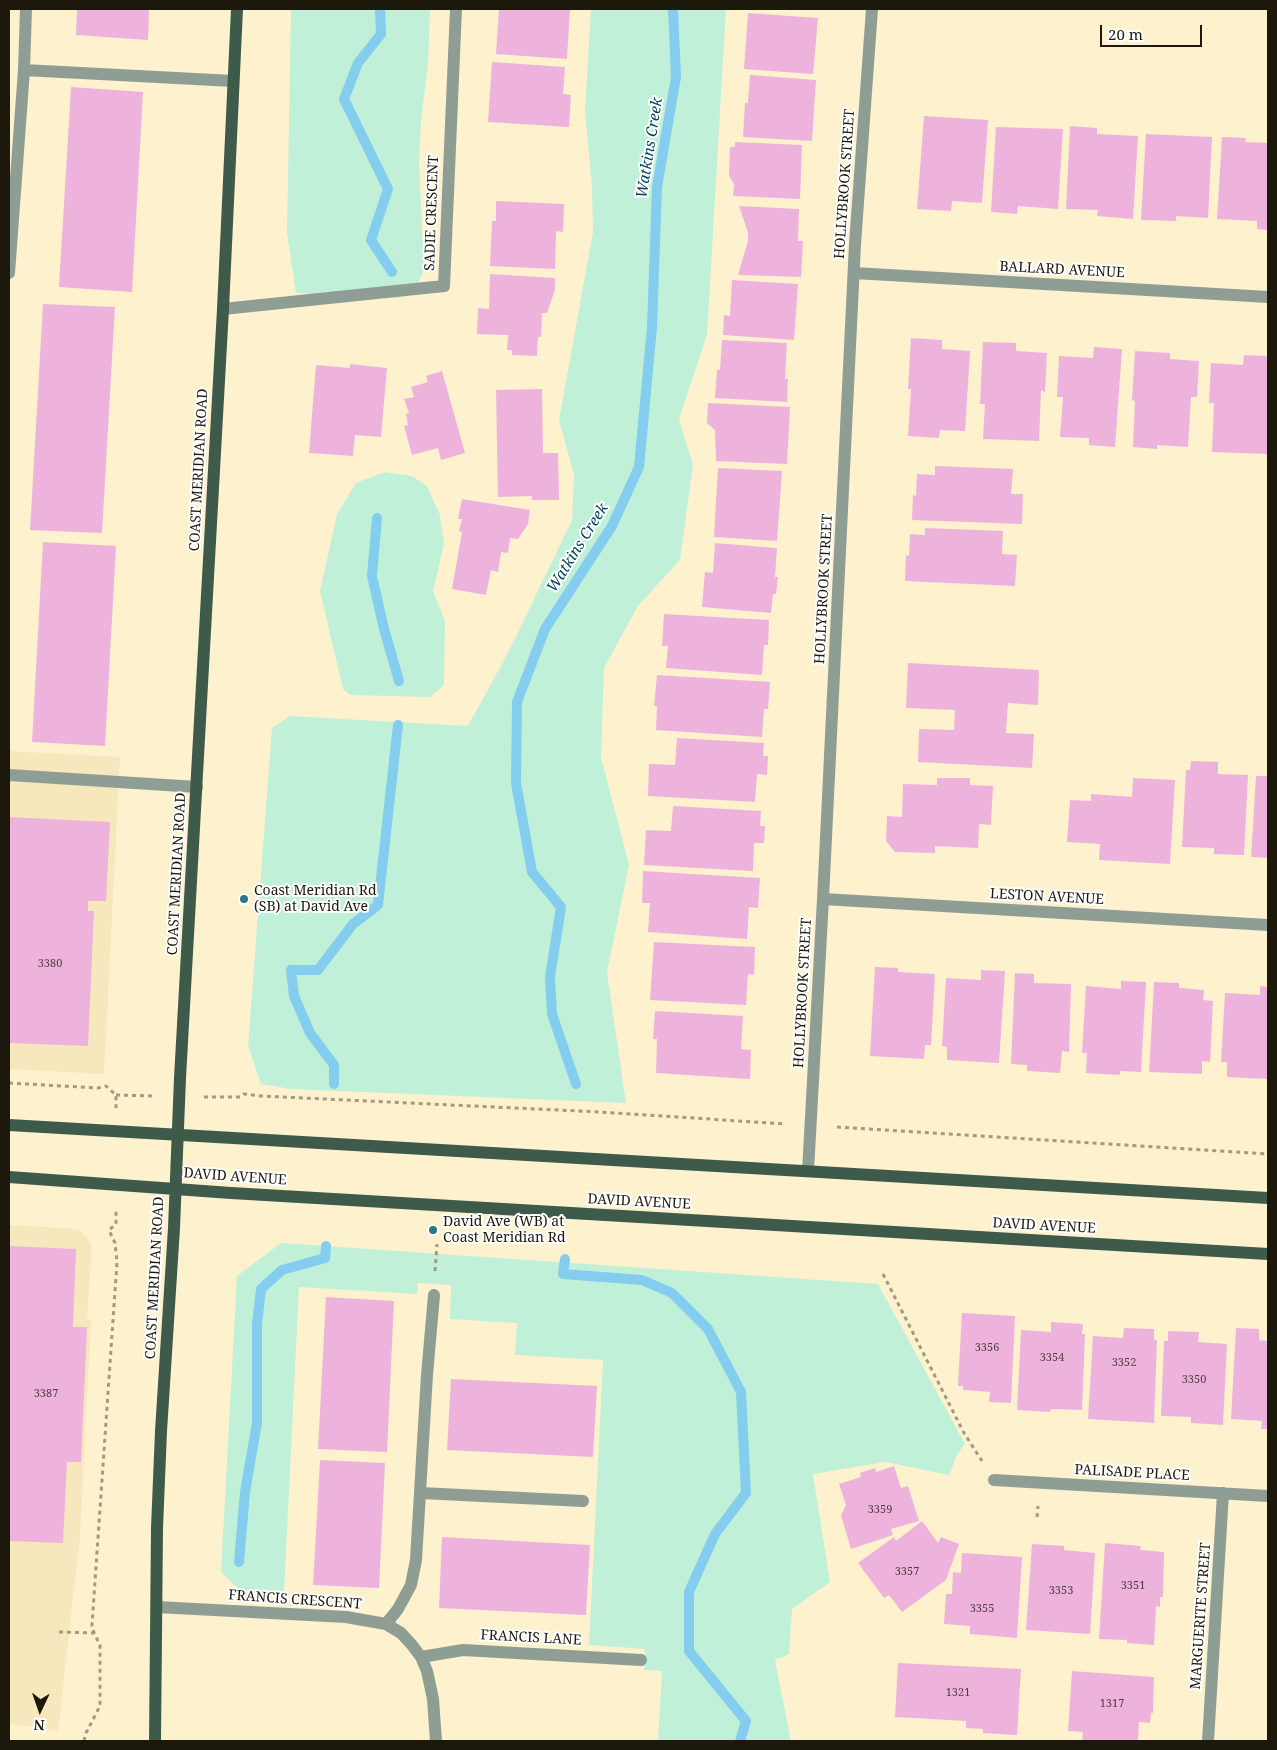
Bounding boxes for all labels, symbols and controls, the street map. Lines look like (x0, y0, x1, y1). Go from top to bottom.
scale bar (1102, 15, 1204, 47)
text: 20 m (1108, 24, 1143, 44)
water label: Watkins Creek (633, 96, 667, 200)
street label: HOLLYBROOK STREET (831, 108, 859, 260)
street label: SADIE CRESCENT (422, 155, 442, 271)
street label: BALLARD AVENUE (999, 258, 1125, 282)
street label: COAST MERIDIAN ROAD (186, 388, 212, 552)
water label: Watkins Creek (543, 500, 613, 596)
street label: HOLLYBROOK STREET (812, 514, 836, 664)
street label: COAST MERIDIAN ROAD (164, 792, 190, 956)
place label: Coast Meridian Rd (SB) at David Ave (254, 883, 377, 916)
street label: LESTON AVENUE (990, 886, 1104, 908)
marker: Coast Meridian Rd (SB) at David Ave (238, 893, 250, 905)
street label: HOLLYBROOK STREET (791, 918, 815, 1068)
house number: 3380 (38, 957, 62, 971)
street label: DAVID AVENUE (183, 1165, 287, 1189)
street label: DAVID AVENUE (587, 1191, 691, 1213)
street label: COAST MERIDIAN ROAD (142, 1196, 168, 1360)
place label: David Ave (WB) at Coast Meridian Rd (443, 1214, 566, 1246)
street label: DAVID AVENUE (992, 1215, 1096, 1237)
marker: David Ave (WB) at Coast Meridian Rd (427, 1224, 439, 1236)
house number: 3356 (975, 1341, 999, 1355)
house number: 3354 (1040, 1351, 1064, 1365)
house number: 3352 (1112, 1356, 1136, 1370)
house number: 3350 (1182, 1373, 1206, 1387)
house number: 3387 (34, 1387, 58, 1401)
street label: PALISADE PLACE (1074, 1462, 1190, 1484)
house number: 3359 (868, 1503, 892, 1517)
street label: MARGUERITE STREET (1187, 1542, 1215, 1690)
house number: 3357 (895, 1565, 919, 1579)
house number: 3351 (1121, 1579, 1145, 1593)
house number: 3353 (1049, 1584, 1073, 1598)
street label: FRANCIS CRESCENT (228, 1587, 362, 1613)
house number: 3355 (970, 1602, 994, 1616)
street label: FRANCIS LANE (480, 1627, 582, 1649)
north arrow (15, 1685, 65, 1735)
house number: 1321 (946, 1686, 970, 1700)
house number: 1317 (1100, 1697, 1124, 1711)
text: N (33, 1716, 45, 1735)

